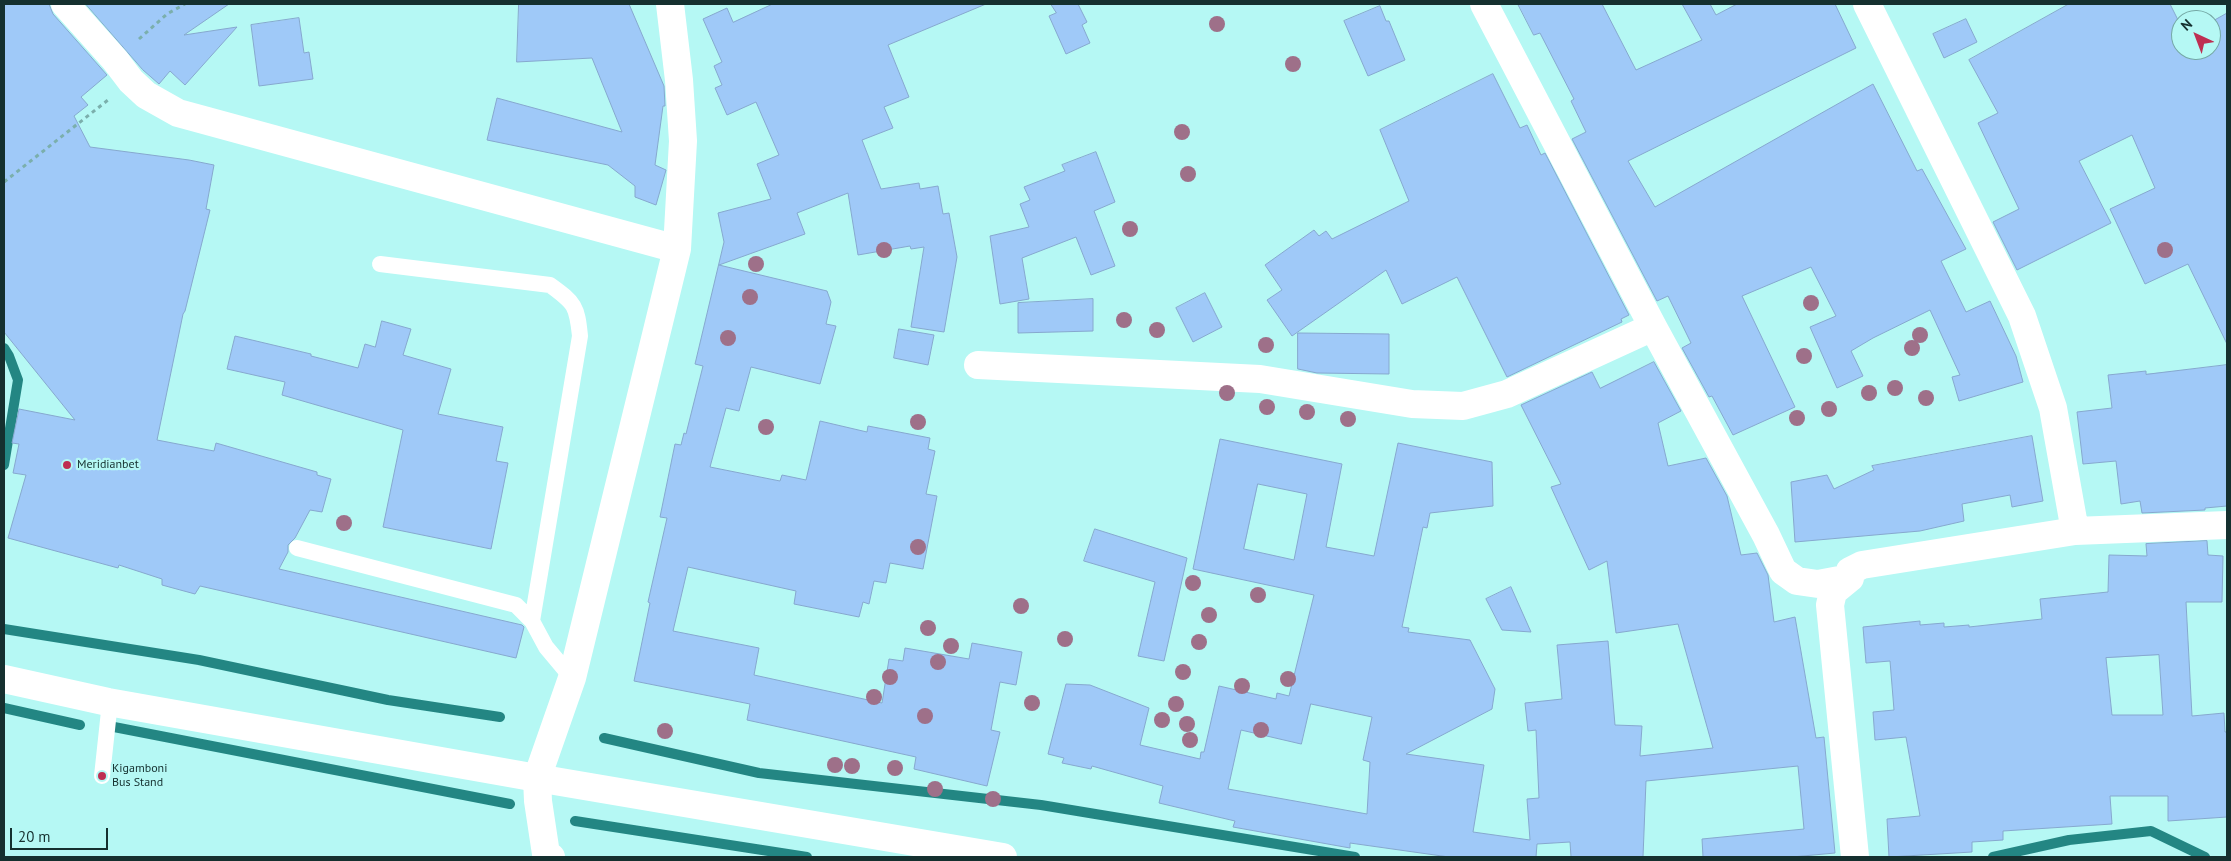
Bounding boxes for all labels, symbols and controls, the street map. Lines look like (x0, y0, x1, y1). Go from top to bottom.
north arrow (2171, 10, 2221, 60)
text: N (2177, 15, 2196, 34)
place label: Meridianbet (77, 458, 139, 472)
marker: Meridianbet (61, 459, 73, 471)
place label: Kigamboni Bus Stand (112, 762, 167, 790)
marker: Kigamboni Bus Stand (96, 770, 108, 782)
scale bar (12, 818, 110, 850)
text: 20 m (18, 827, 51, 846)

